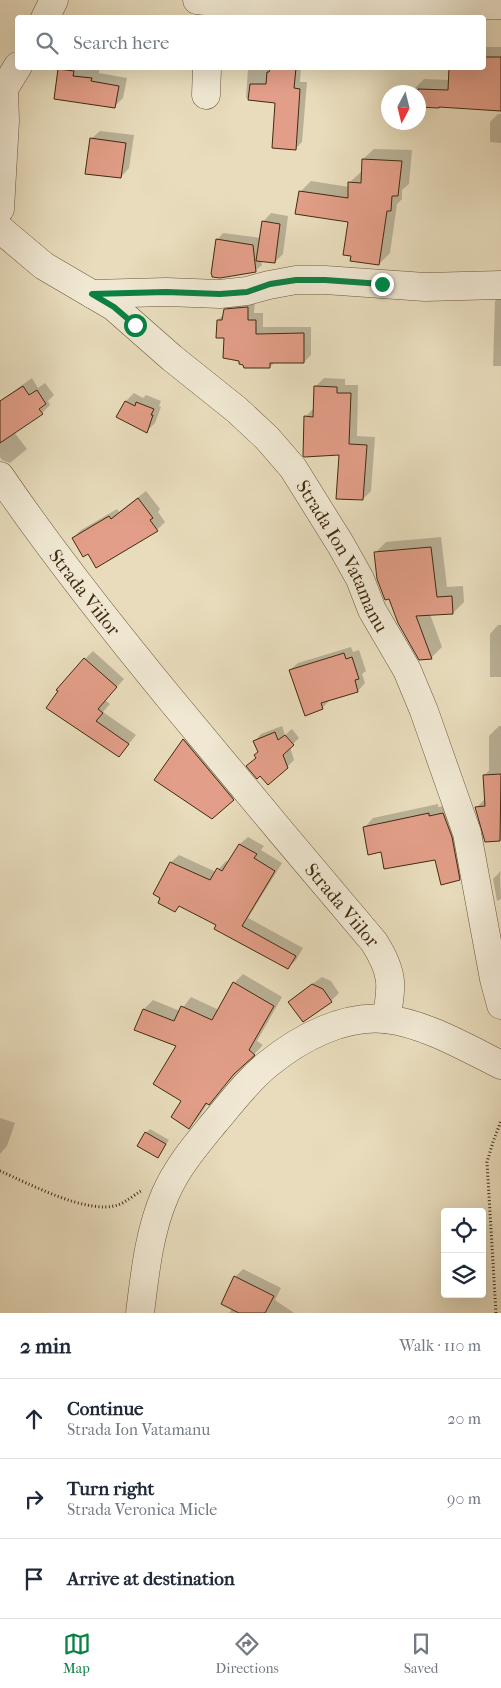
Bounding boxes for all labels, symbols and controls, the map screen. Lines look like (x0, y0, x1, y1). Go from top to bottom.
search box (15, 15, 486, 70)
icon: search (33, 29, 61, 57)
text: Search here (73, 32, 169, 54)
north arrow (381, 85, 426, 130)
route end (371, 273, 394, 296)
route start (124, 314, 147, 337)
street label: Strada Ion Vatamanu (291, 476, 393, 636)
street label: Strada Viilor (44, 545, 125, 641)
street label: Strada Viilor (300, 859, 384, 953)
map controls (441, 1208, 486, 1298)
button: locate (441, 1208, 486, 1253)
button: layers (441, 1253, 486, 1298)
text: 2 min (20, 1334, 71, 1358)
text: Walk · 110 m (399, 1336, 481, 1355)
text: Continue (67, 1398, 143, 1420)
icon: ahead (20, 1405, 48, 1433)
text: 20 m (447, 1409, 481, 1428)
text: Strada Ion Vatamanu (67, 1420, 210, 1439)
text: Turn right (67, 1478, 154, 1500)
icon: right (20, 1485, 48, 1513)
text: 90 m (447, 1489, 481, 1508)
text: Strada Veronica Micle (67, 1500, 217, 1519)
icon: arrive (20, 1565, 48, 1593)
text: Arrive at destination (67, 1568, 235, 1590)
tab: Map (63, 1630, 91, 1677)
tab: Directions (216, 1630, 279, 1677)
tab: Saved (404, 1630, 438, 1677)

